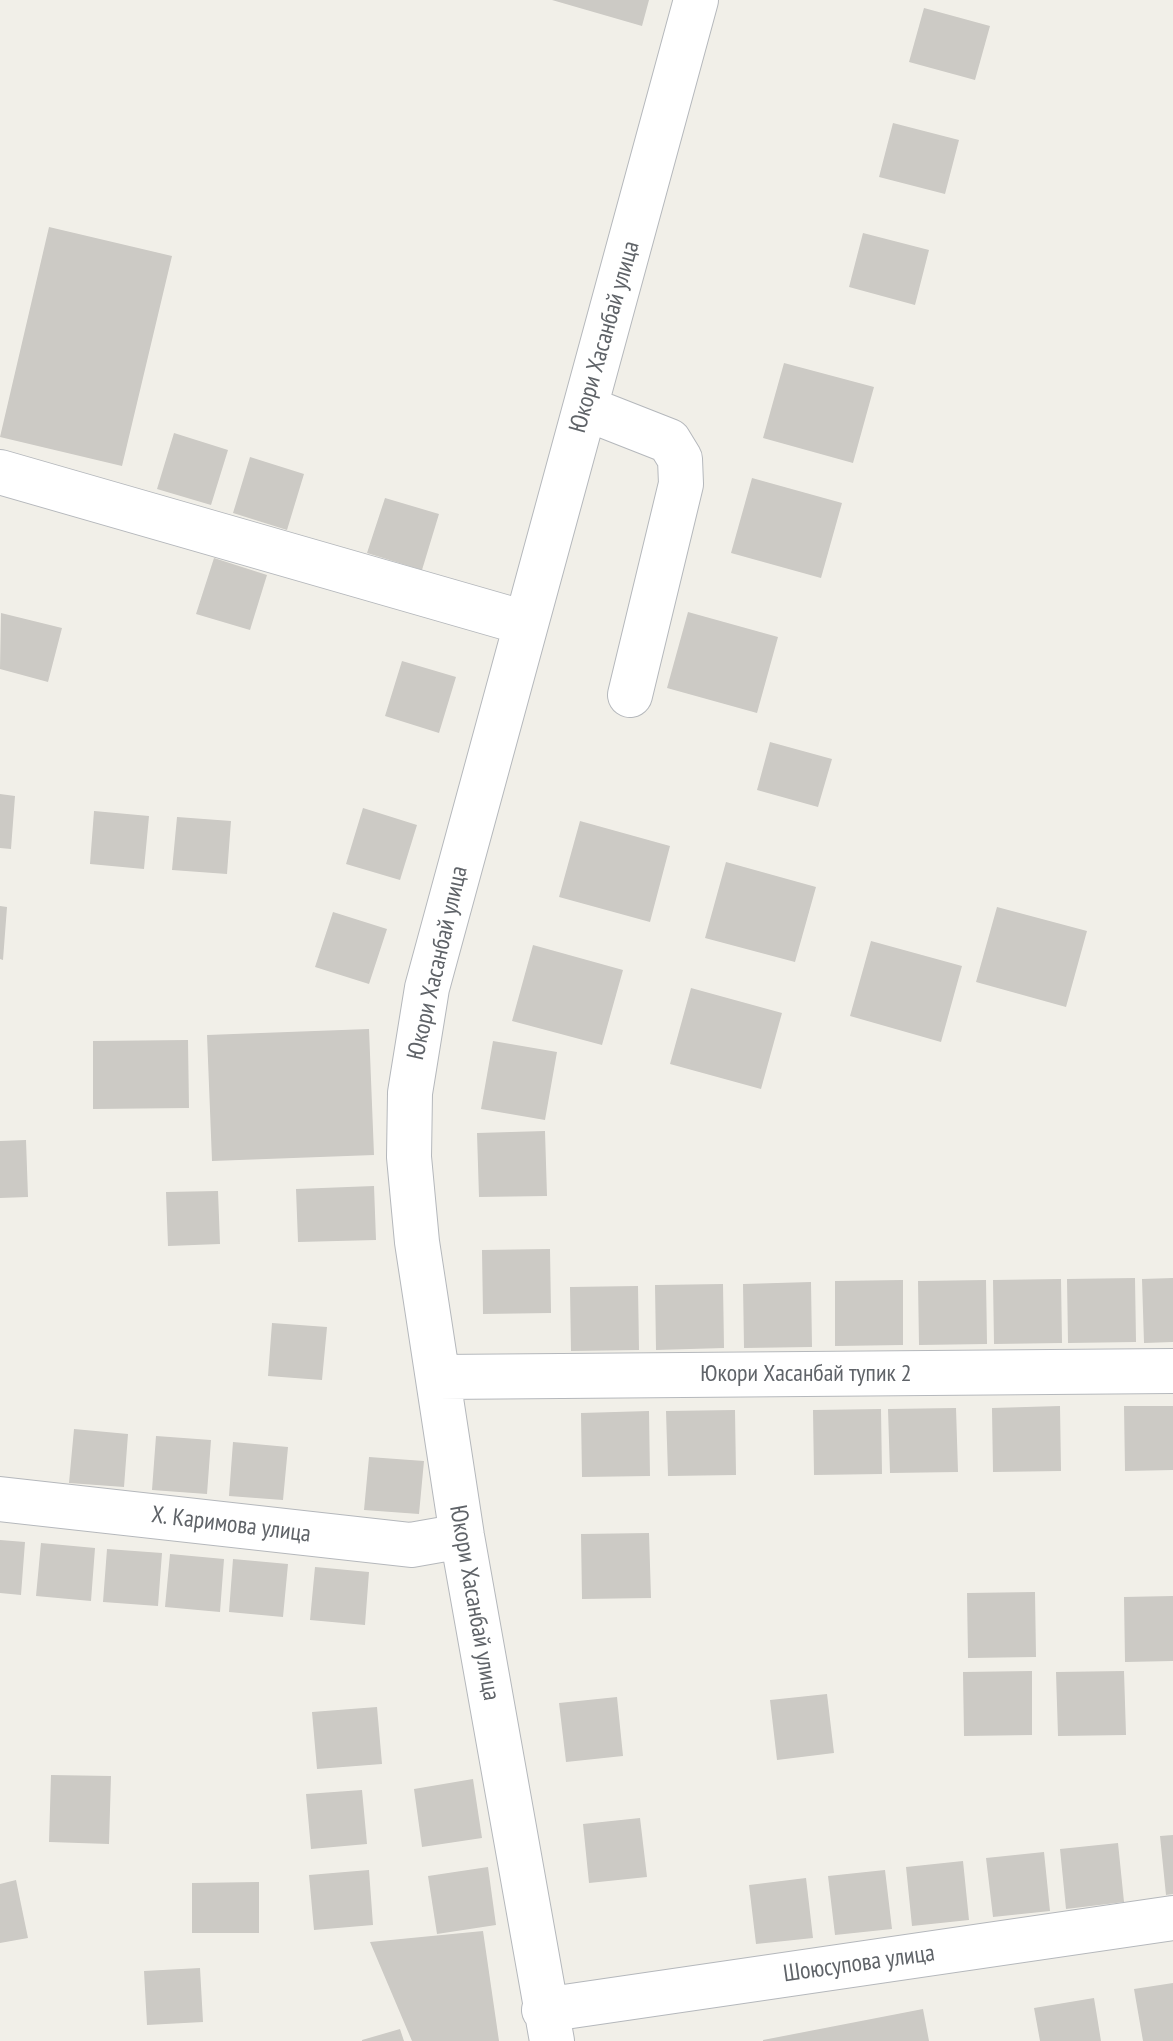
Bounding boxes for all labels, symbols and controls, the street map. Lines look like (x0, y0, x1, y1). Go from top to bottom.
street label: Юкори Хасанбай улица (564, 238, 646, 436)
street label: Юкори Хасанбай улица (402, 863, 474, 1063)
street label: Юкори Хасанбай тупик 2 (700, 1360, 912, 1388)
street label: Х. Каримова улица (150, 1501, 312, 1549)
street label: Юкори Хасанбай улица (443, 1503, 505, 1703)
street label: Шоюсупова улица (781, 1939, 937, 1989)

